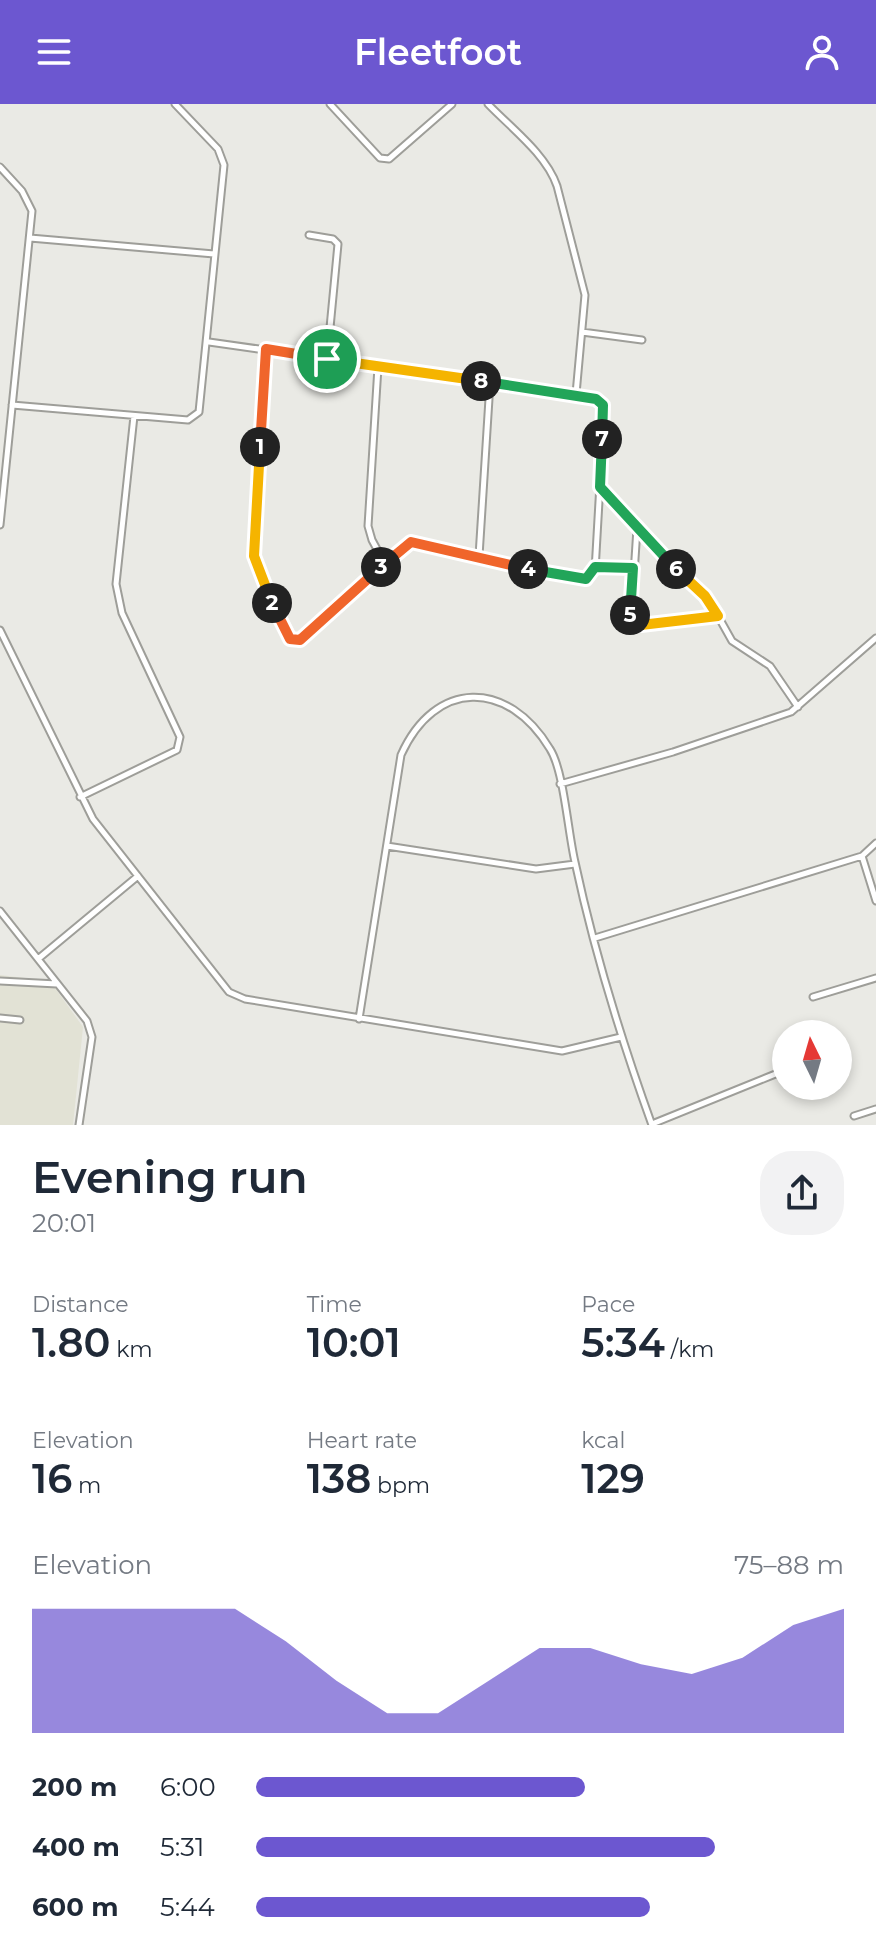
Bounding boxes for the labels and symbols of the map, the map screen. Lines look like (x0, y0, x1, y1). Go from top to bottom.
pin (293, 325, 361, 393)
pin: 8 (461, 361, 501, 401)
pin: 7 (582, 419, 622, 459)
pin: 1 (240, 427, 280, 467)
pin: 3 (361, 547, 401, 587)
pin: 4 (508, 549, 548, 589)
pin: 6 (656, 549, 696, 589)
pin: 2 (252, 583, 292, 623)
pin: 5 (610, 595, 650, 635)
north arrow (772, 1020, 852, 1100)

